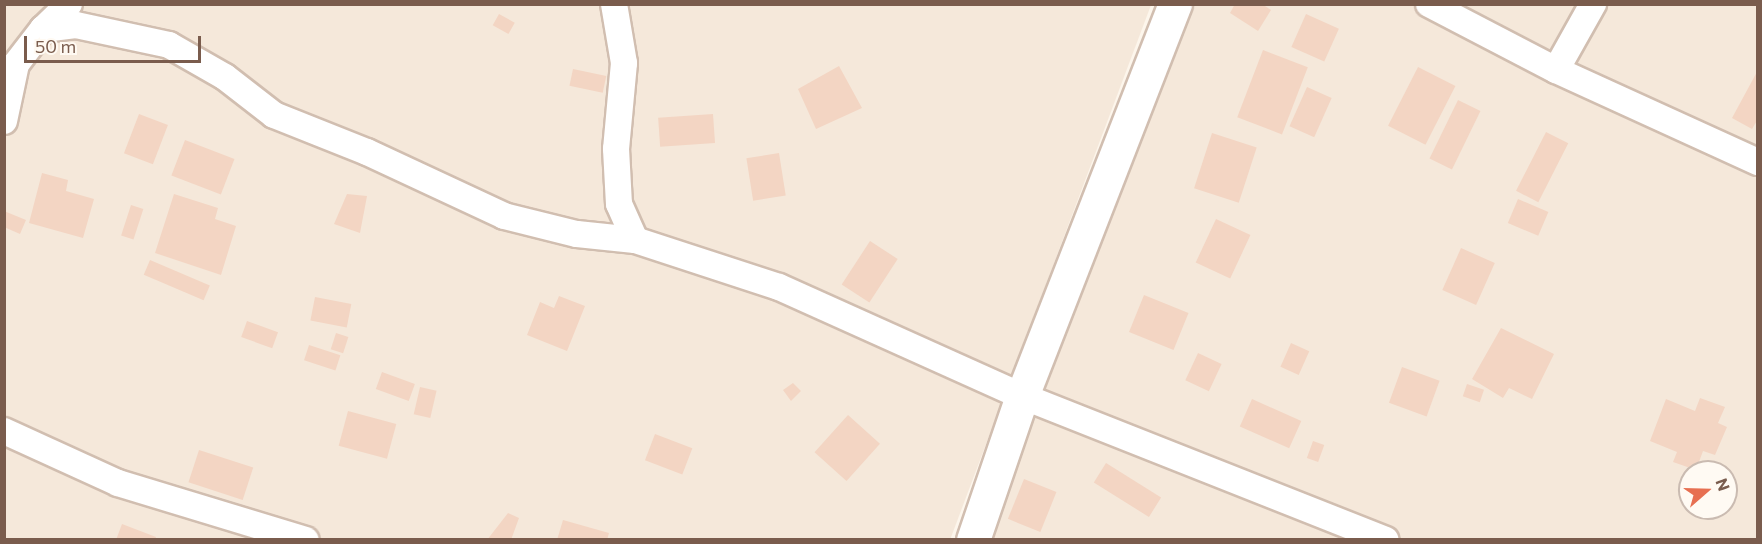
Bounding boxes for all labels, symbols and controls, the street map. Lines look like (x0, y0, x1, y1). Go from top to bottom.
scale bar (27, 24, 204, 62)
text: 50 m (35, 35, 76, 57)
north arrow (1678, 460, 1738, 520)
text: N (1713, 475, 1734, 493)

